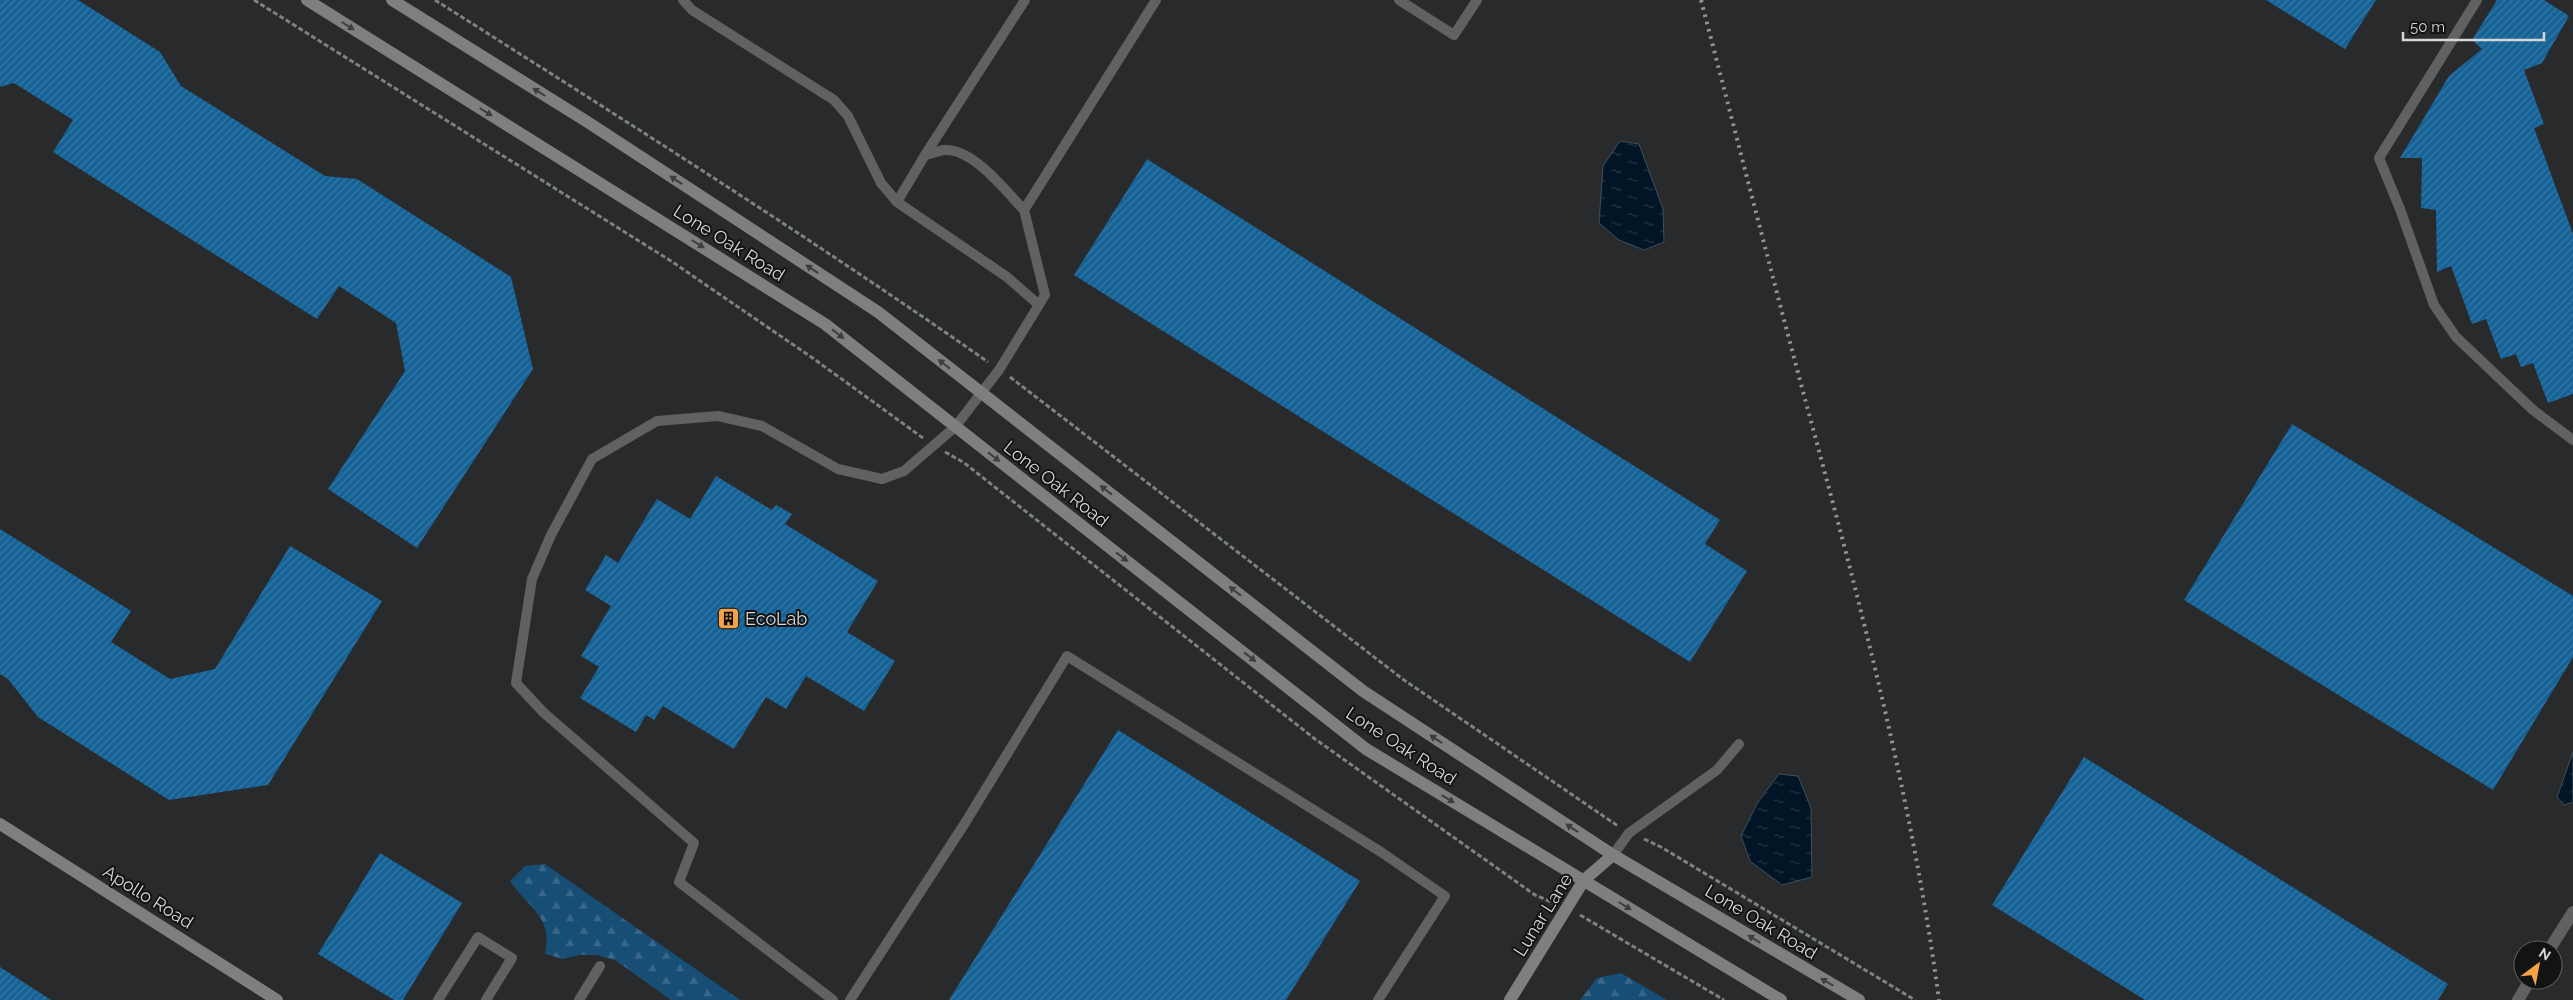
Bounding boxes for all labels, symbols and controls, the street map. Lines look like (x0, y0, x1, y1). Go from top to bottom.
scale bar (2403, 10, 2544, 42)
text: 50 m (2410, 18, 2445, 36)
one-way arrow (342, 21, 355, 30)
one-way arrow (533, 87, 546, 97)
one-way arrow (480, 107, 493, 117)
one-way arrow (669, 175, 683, 185)
street label: Lone Oak Road (670, 200, 789, 285)
one-way arrow (692, 240, 705, 249)
one-way arrow (805, 264, 819, 274)
one-way arrow (831, 328, 844, 339)
one-way arrow (938, 358, 951, 369)
street label: Lone Oak Road (1000, 436, 1113, 531)
one-way arrow (987, 452, 1000, 463)
one-way arrow (1100, 485, 1113, 496)
one-way arrow (1115, 552, 1128, 563)
one-way arrow (1229, 585, 1242, 596)
building icon: EcoLab (717, 607, 741, 631)
place label: EcoLab (745, 608, 807, 629)
one-way arrow (1243, 652, 1256, 663)
street label: Lone Oak Road (1342, 702, 1460, 789)
one-way arrow (1430, 734, 1443, 744)
one-way arrow (1442, 794, 1455, 803)
one-way arrow (1565, 823, 1579, 833)
street label: Apollo Road (99, 861, 197, 933)
street label: Lunar Lane (1509, 869, 1576, 960)
street label: Lone Oak Road (1701, 880, 1821, 963)
one-way arrow (1619, 901, 1632, 911)
one-way arrow (1747, 934, 1760, 943)
north arrow (2513, 940, 2563, 990)
text: N (2536, 944, 2554, 964)
one-way arrow (1821, 977, 1834, 986)

